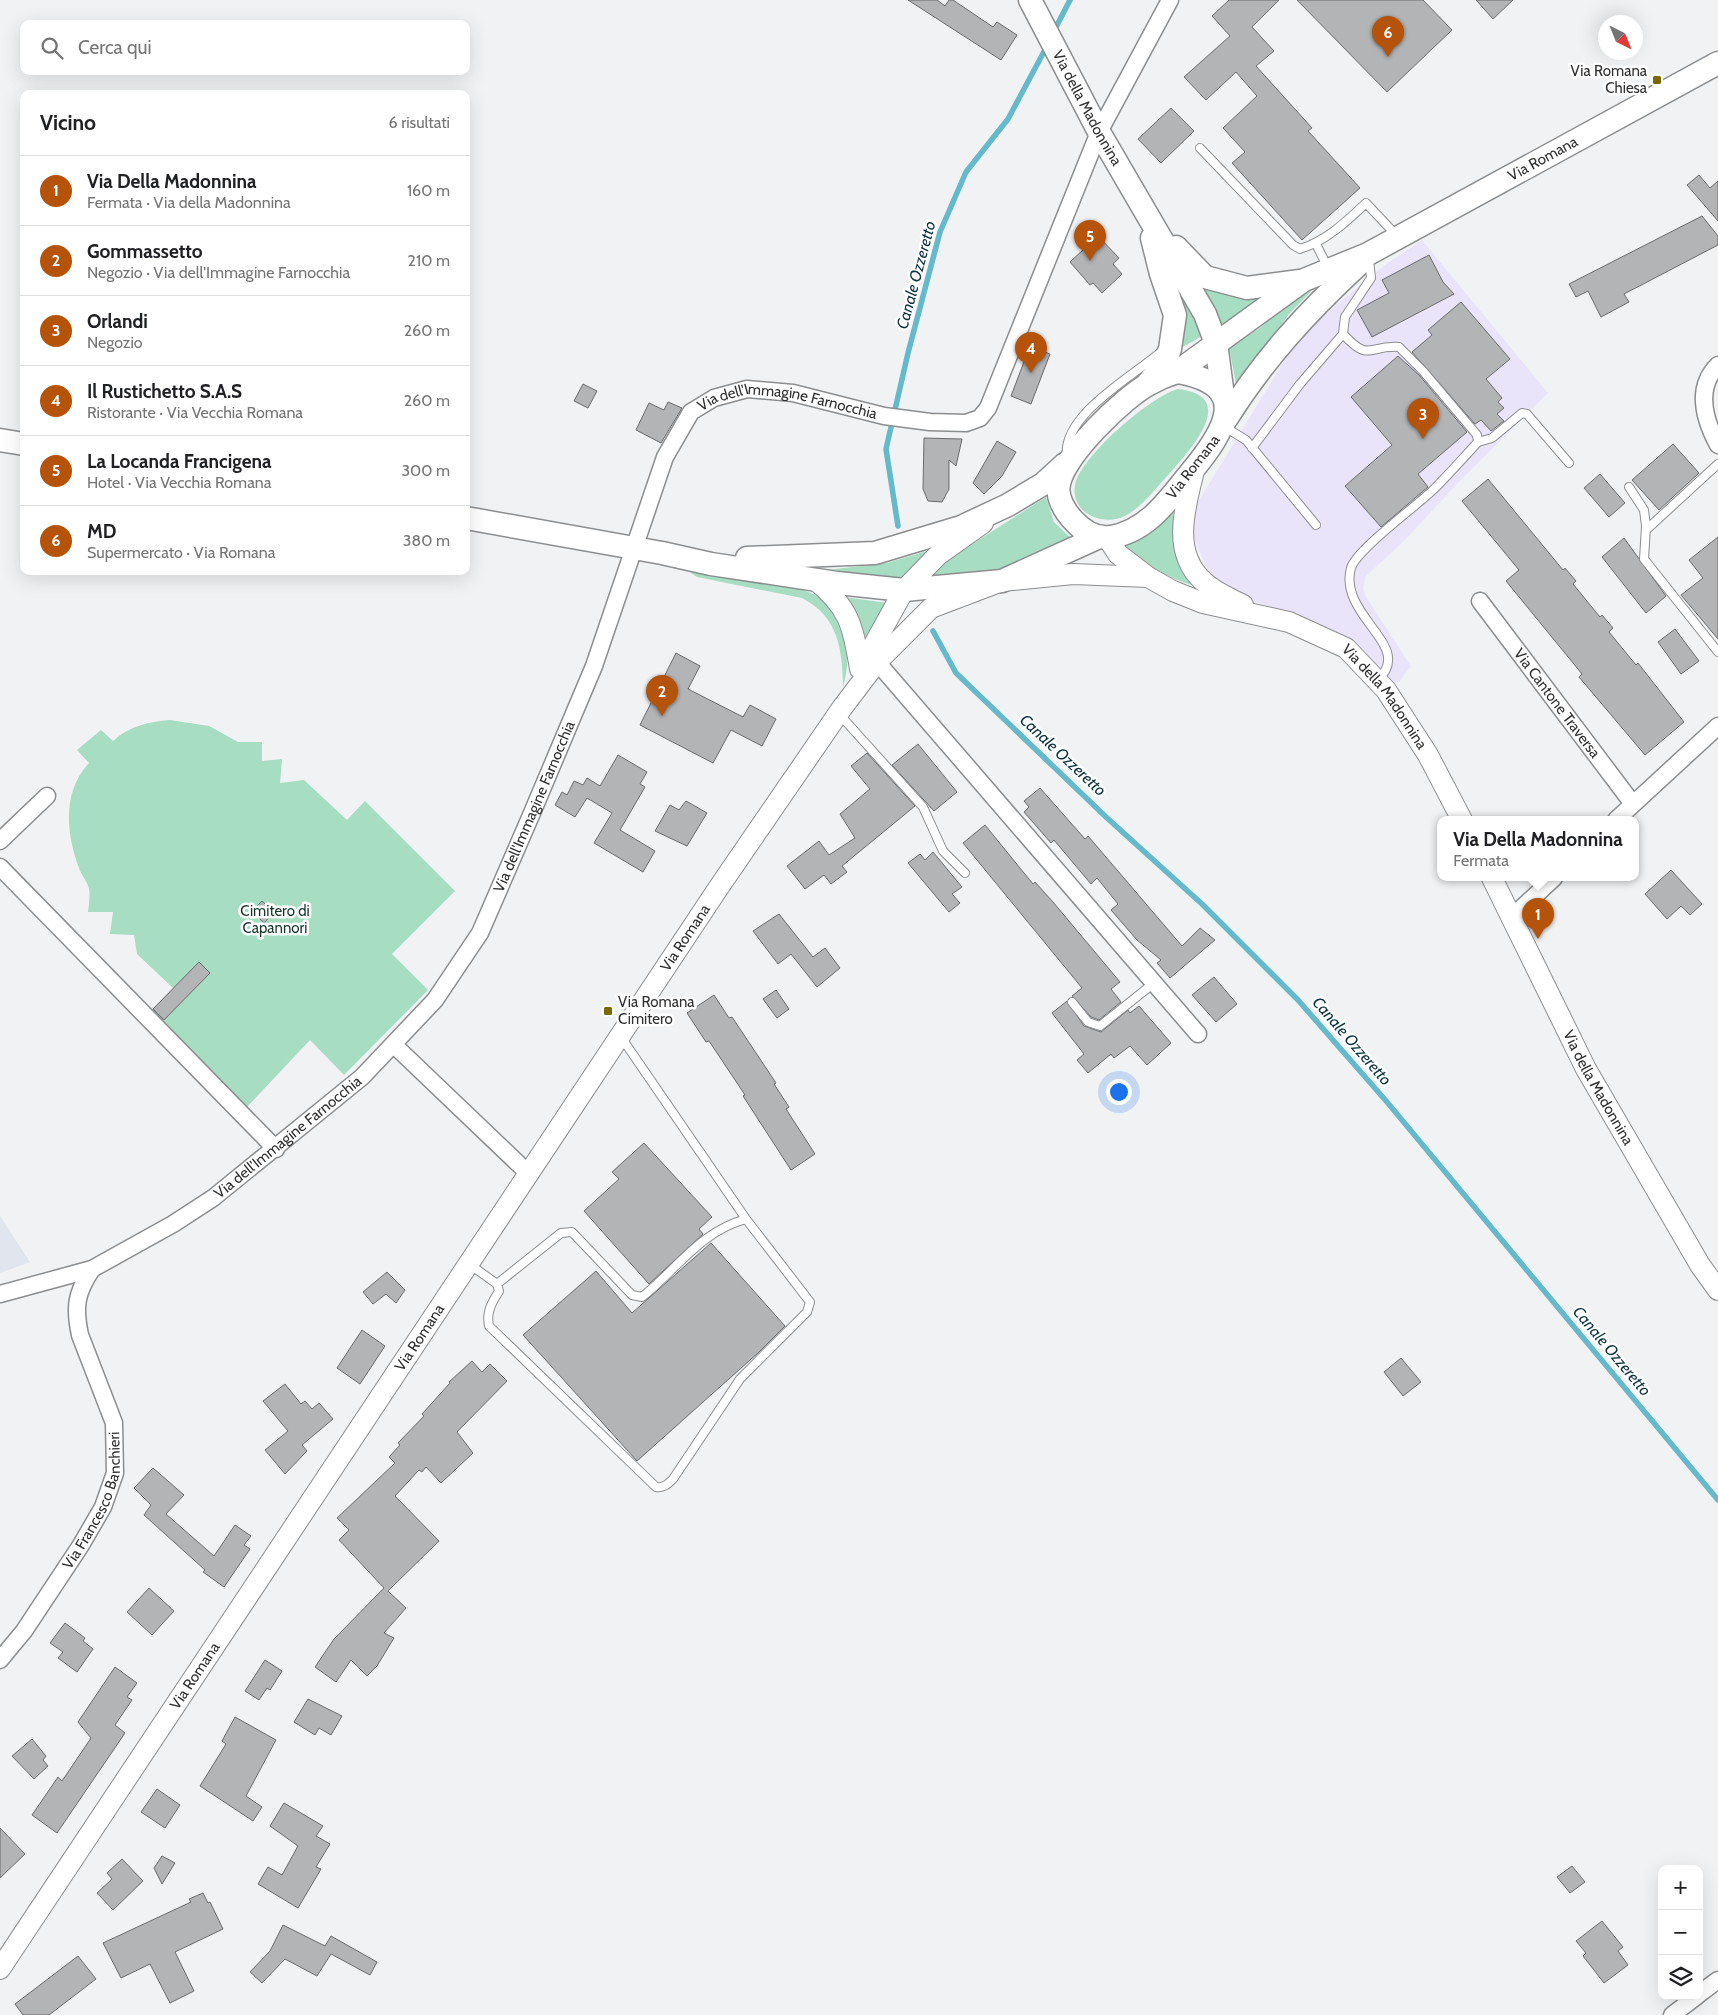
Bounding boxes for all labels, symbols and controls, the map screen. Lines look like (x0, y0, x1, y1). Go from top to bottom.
north arrow (1598, 15, 1643, 60)
pin: 6 (1372, 16, 1404, 57)
search box (20, 20, 470, 75)
icon: search (38, 34, 66, 62)
text: Cerca qui (78, 36, 152, 59)
street label: Via della Madonnina (1049, 47, 1126, 170)
place label: Via Romana Chiesa (1570, 62, 1648, 97)
marker: Via Romana Chiesa (1651, 74, 1663, 86)
text: Vicino (40, 110, 96, 135)
text: 6 risultati (388, 113, 450, 132)
street label: Via Romana (1505, 132, 1581, 185)
text: Via Della Madonnina (87, 170, 256, 193)
text: 1 (53, 181, 59, 200)
text: 160 m (407, 181, 450, 200)
text: Fermata · Via della Madonnina (87, 193, 291, 212)
water label: Canale Ozzeretto (892, 219, 940, 331)
pin: 5 (1074, 220, 1106, 261)
text: Gommassetto (87, 240, 203, 263)
text: 2 (52, 251, 60, 270)
text: 210 m (408, 251, 450, 270)
text: Negozio · Via dell'Immagine Farnocchia (87, 263, 350, 282)
text: Orlandi (87, 310, 148, 333)
text: 3 (52, 321, 60, 340)
text: 260 m (404, 321, 450, 340)
pin: 4 (1015, 332, 1047, 373)
text: Negozio (87, 333, 143, 352)
text: Il Rustichetto S.A.S (87, 380, 242, 403)
street label: Via dell'Immagine Farnocchia (694, 380, 880, 423)
text: 4 (51, 391, 61, 410)
text: 260 m (404, 391, 450, 410)
pin: 3 (1407, 398, 1439, 439)
text: Ristorante · Via Vecchia Romana (87, 403, 303, 422)
street label: Via Romana (1162, 431, 1224, 503)
text: La Locanda Francigena (87, 450, 271, 473)
text: 5 (52, 461, 60, 480)
text: 300 m (401, 461, 450, 480)
text: Hotel · Via Vecchia Romana (87, 473, 271, 492)
text: MD (87, 520, 116, 543)
text: 6 (52, 531, 61, 550)
text: 380 m (403, 531, 450, 550)
text: Supermercato · Via Romana (87, 543, 275, 562)
street label: Via della Madonnina (1338, 640, 1431, 753)
street label: Via Cantone Traversa (1510, 645, 1605, 762)
pin: 2 (646, 675, 678, 716)
water label: Canale Ozzeretto (1016, 710, 1110, 800)
street label: Via dell'Immagine Farnocchia (490, 718, 579, 895)
popup (1437, 816, 1639, 881)
text: Via Della Madonnina (1453, 828, 1623, 851)
text: Fermata (1453, 851, 1509, 870)
pin: 1 (1522, 898, 1554, 939)
street label: Via Romana (657, 900, 714, 975)
park label: Cimitero di Capannori (240, 902, 310, 937)
place label: Via Romana Cimitero (618, 993, 695, 1028)
water label: Canale Ozzeretto (1308, 993, 1396, 1089)
marker: Via Romana Cimitero (602, 1005, 614, 1017)
street label: Via della Madonnina (1559, 1027, 1638, 1149)
street label: Via dell'Immagine Farnocchia (210, 1072, 366, 1202)
your location (1106, 1079, 1132, 1105)
street label: Via Romana (391, 1300, 449, 1375)
water label: Canale Ozzeretto (1569, 1302, 1655, 1400)
street label: Via Francesco Banchieri (59, 1431, 124, 1572)
street label: Via Romana (166, 1638, 224, 1713)
map controls (1658, 1865, 1703, 2000)
button: + (1658, 1865, 1703, 1910)
button: − (1658, 1910, 1703, 1955)
button: layers (1658, 1955, 1703, 2000)

